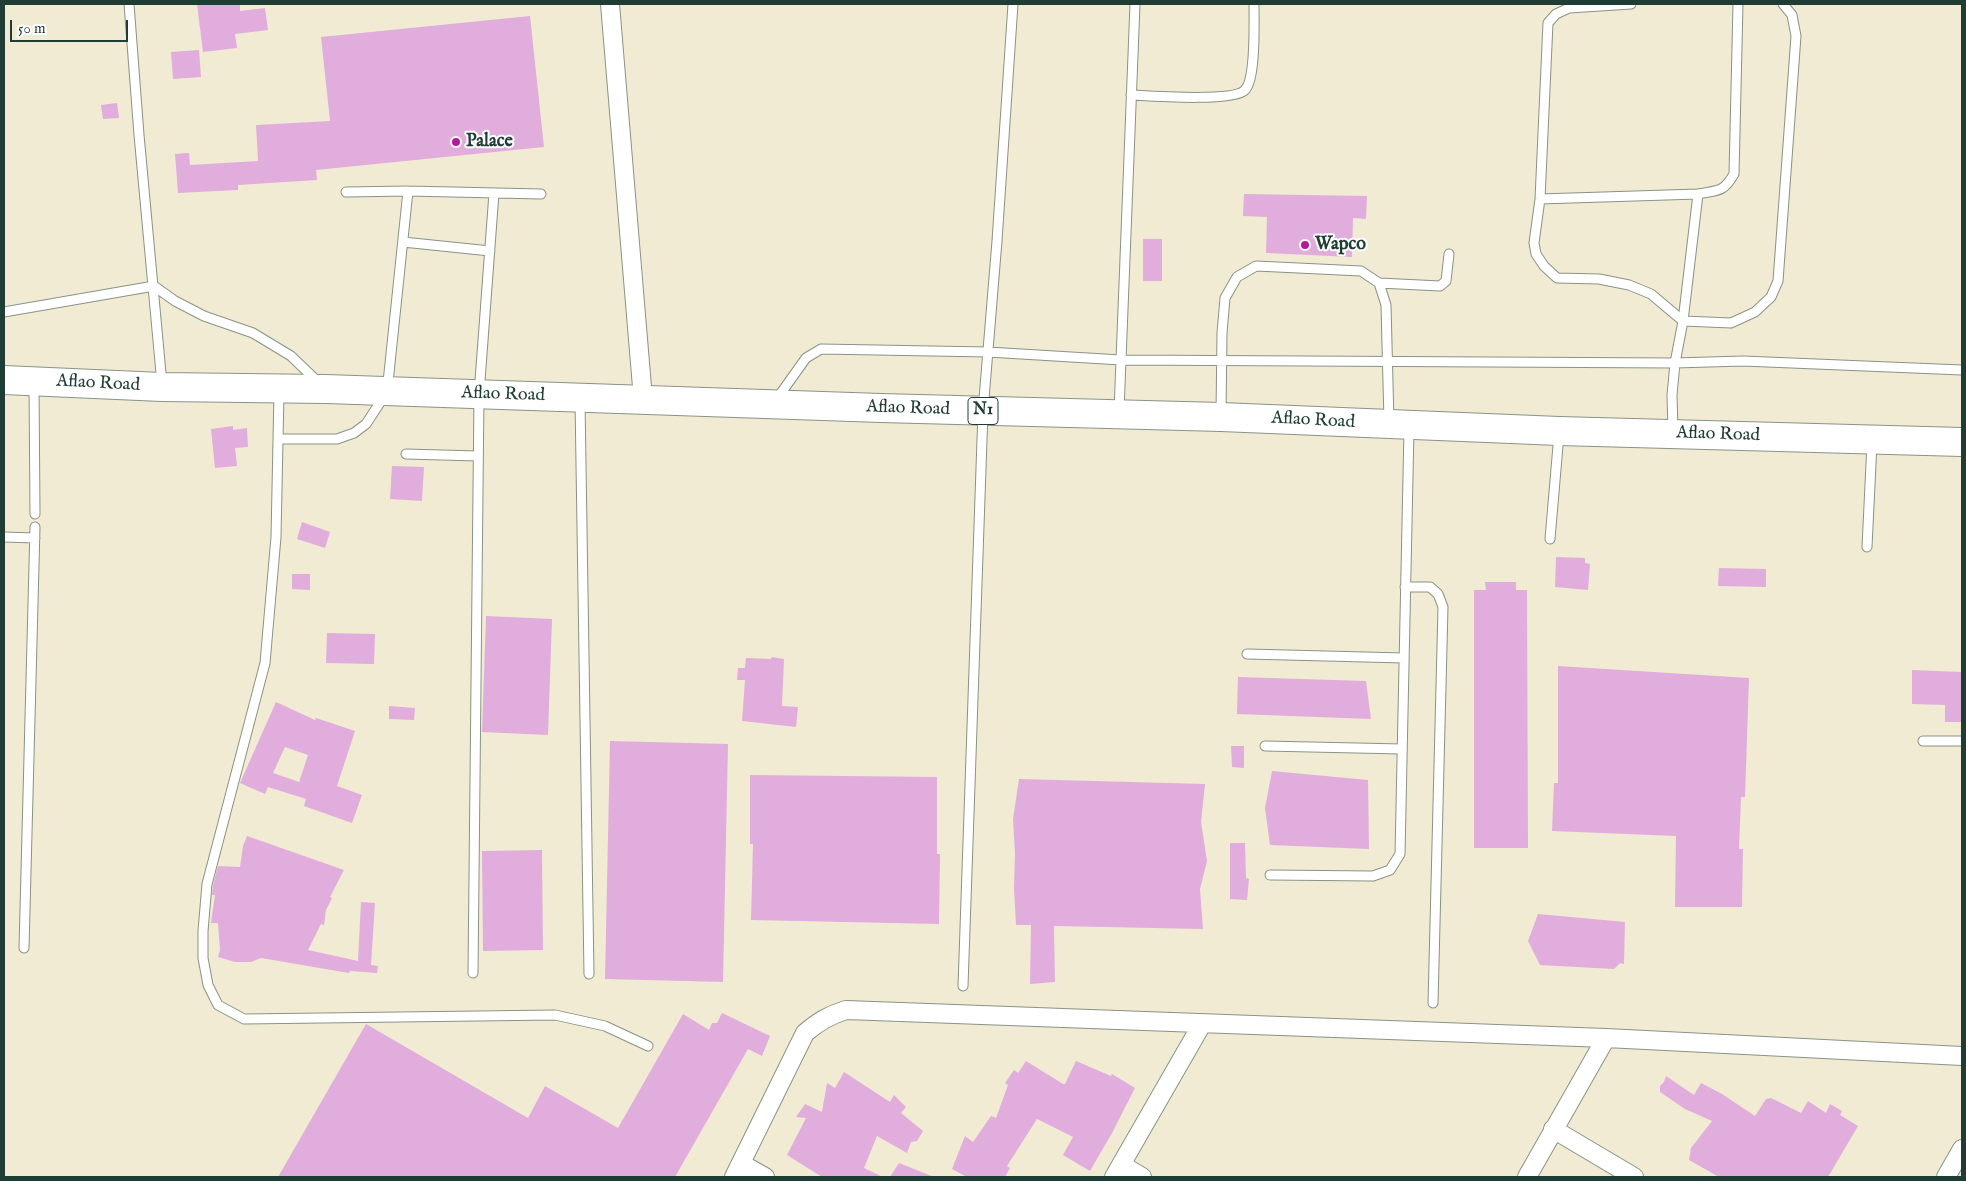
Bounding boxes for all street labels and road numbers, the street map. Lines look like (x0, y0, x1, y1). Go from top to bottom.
street label: Aflao Road (56, 371, 140, 397)
street label: Aflao Road (461, 383, 545, 407)
street label: Aflao Road (866, 397, 950, 421)
road number: N1 (968, 398, 998, 424)
street label: Aflao Road (1271, 408, 1355, 434)
street label: Aflao Road (1676, 423, 1760, 447)

